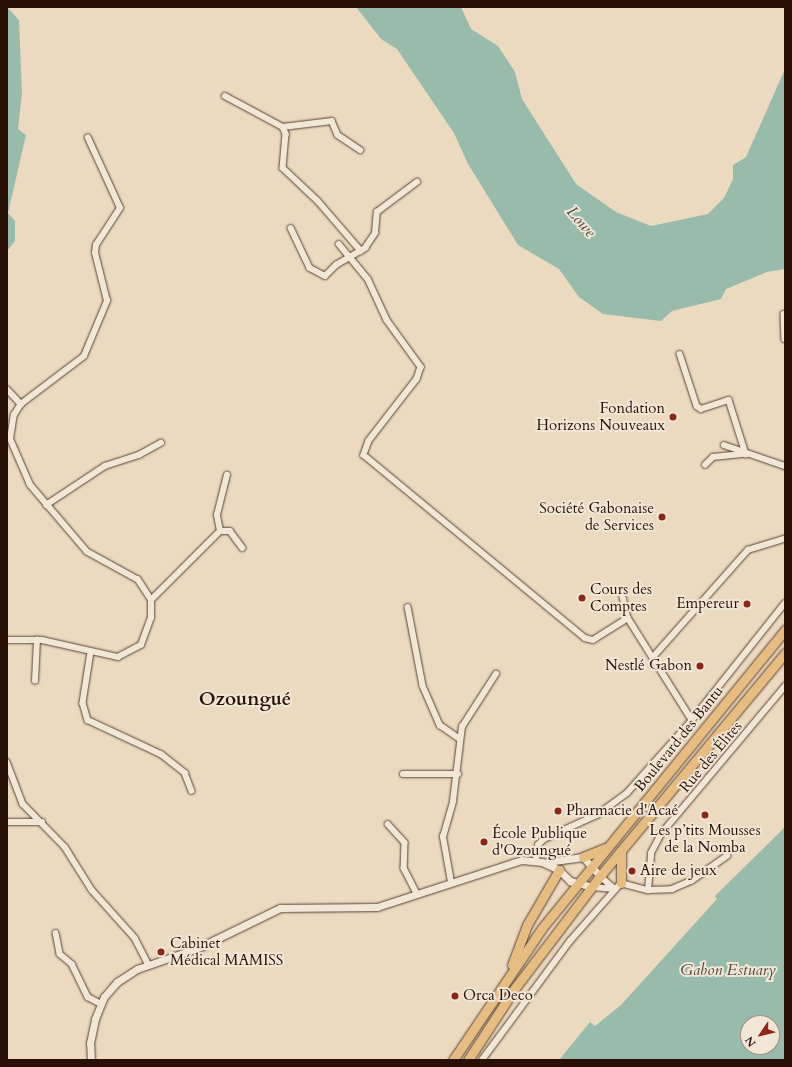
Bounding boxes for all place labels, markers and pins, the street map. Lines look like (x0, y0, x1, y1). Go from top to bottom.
place label: Fondation Horizons Nouveaux (537, 399, 665, 434)
marker: Fondation Horizons Nouveaux (668, 412, 678, 422)
place label: Société Gabonaise de Services (539, 499, 654, 534)
marker: Société Gabonaise de Services (657, 512, 667, 522)
place label: Cours des Comptes (590, 580, 652, 615)
marker: Cours des Comptes (577, 593, 587, 603)
place label: Empereur (676, 595, 739, 613)
marker: Empereur (742, 599, 752, 609)
place label: Nestlé Gabon (605, 657, 692, 675)
marker: Nestlé Gabon (695, 661, 705, 671)
place label: Pharmacie d'Acaé (566, 802, 678, 820)
marker: Pharmacie d'Acaé (553, 806, 563, 816)
marker: Les p’tits Mousses de la Nomba (700, 810, 710, 820)
place label: Les p’tits Mousses de la Nomba (649, 821, 761, 856)
place label: École Publique d'Ozoungué (492, 824, 587, 859)
marker: École Publique d'Ozoungué (479, 837, 489, 847)
place label: Aire de jeux (640, 862, 717, 880)
marker: Aire de jeux (627, 866, 637, 876)
place label: Cabinet Médical MAMISS (170, 934, 283, 969)
marker: Cabinet Médical MAMISS (155, 946, 167, 958)
place label: Orca Deco (463, 987, 533, 1005)
marker: Orca Deco (450, 991, 460, 1001)

